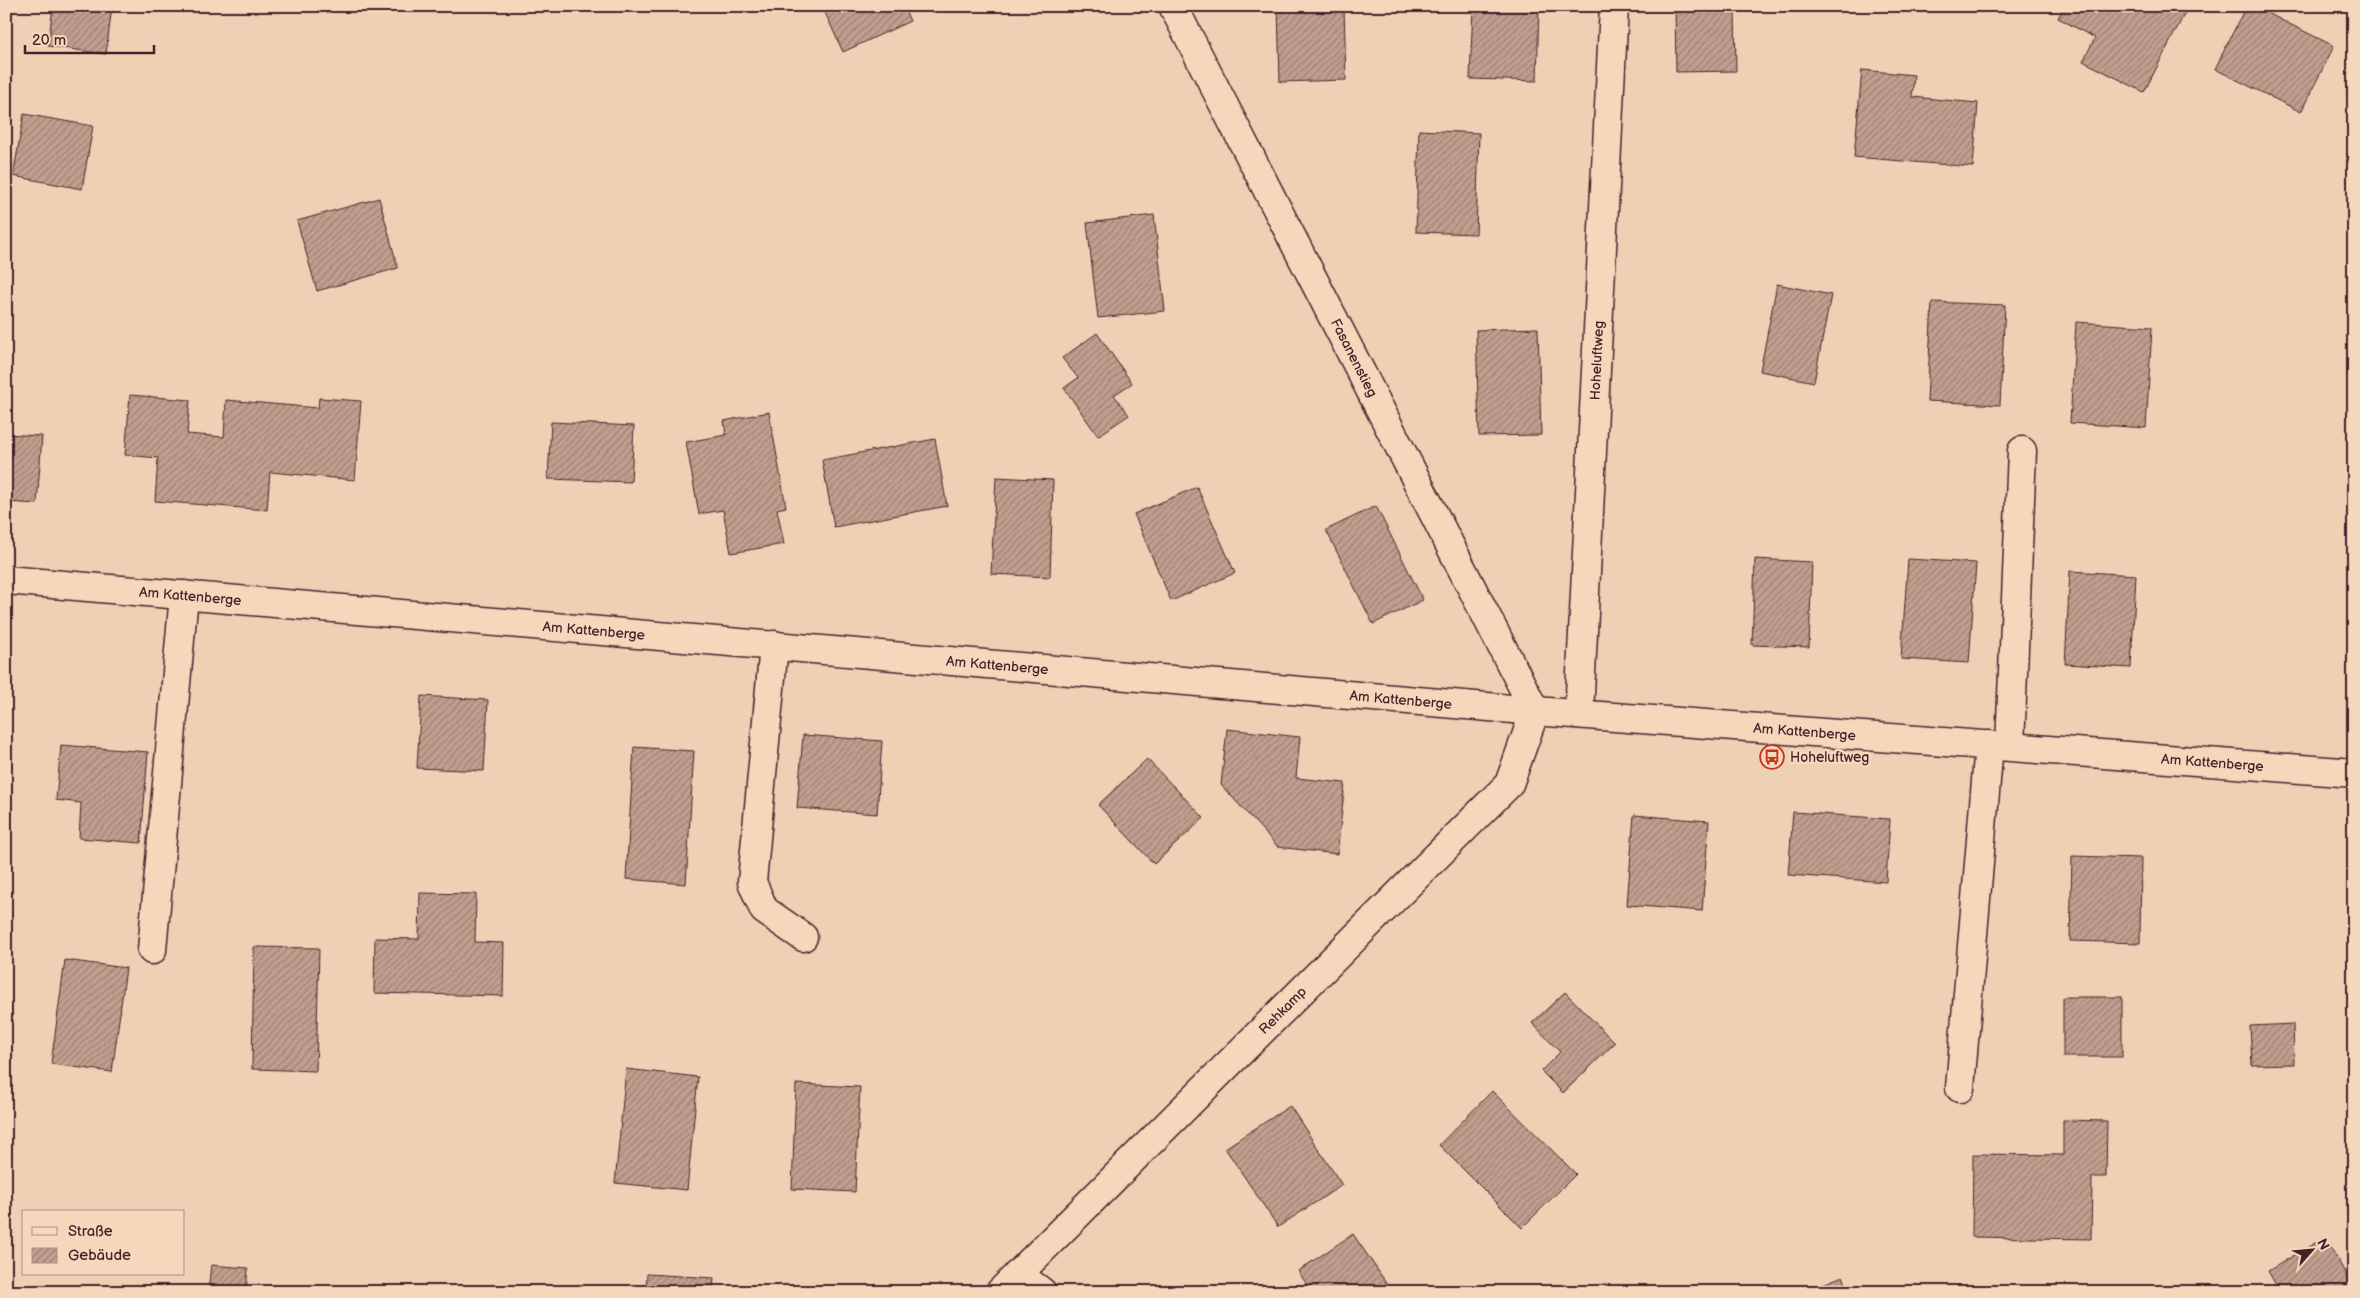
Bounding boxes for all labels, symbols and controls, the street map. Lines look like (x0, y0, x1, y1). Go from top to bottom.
scale bar (25, 22, 154, 54)
text: 20 m (32, 31, 66, 50)
street label: Fasanenstieg (1327, 316, 1381, 400)
street label: Hoheluftweg (1586, 320, 1607, 401)
street label: Am Kattenberge (138, 583, 242, 609)
street label: Am Kattenberge (542, 618, 646, 643)
street label: Am Kattenberge (945, 652, 1049, 678)
street label: Am Kattenberge (1349, 687, 1453, 712)
street label: Am Kattenberge (1753, 719, 1856, 744)
bus stop icon: Hoheluftweg (1759, 744, 1785, 770)
place label: Hoheluftweg (1790, 749, 1869, 766)
street label: Am Kattenberge (2161, 750, 2264, 775)
street label: Rehkamp (1255, 983, 1310, 1037)
legend (22, 1210, 185, 1276)
text: Straße (68, 1222, 113, 1241)
north arrow (2288, 1226, 2338, 1276)
text: N (2313, 1236, 2333, 1253)
text: Gebäude (68, 1246, 131, 1265)

